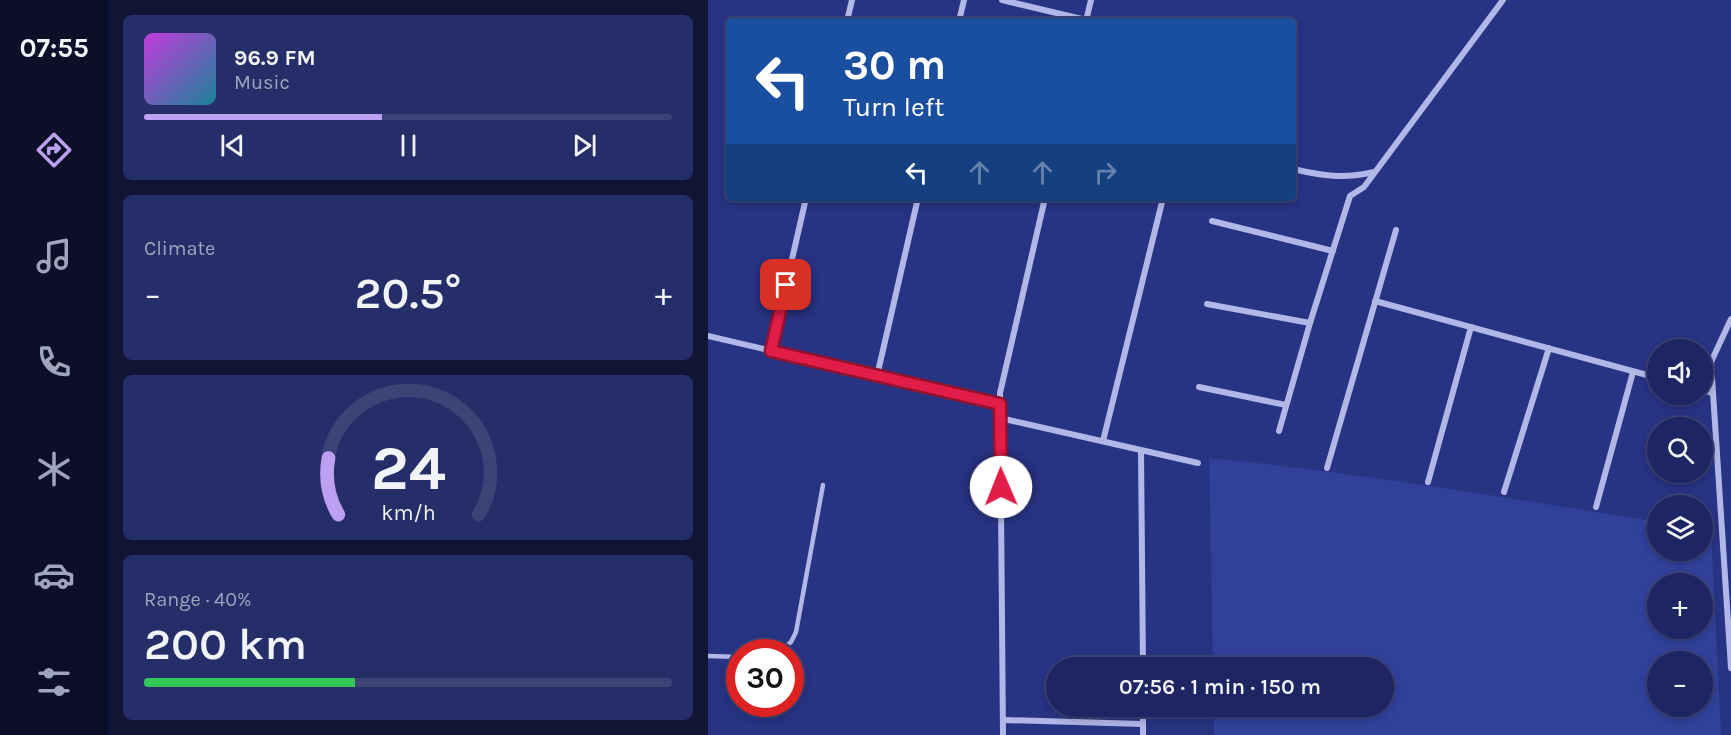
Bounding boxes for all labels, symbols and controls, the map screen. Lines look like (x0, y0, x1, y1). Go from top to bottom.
text: 07:55 (19, 32, 89, 64)
text: 30 m (843, 40, 946, 90)
icon: left (744, 42, 822, 120)
text: 96.9 FM (234, 45, 316, 71)
text: Music (234, 71, 290, 94)
text: Turn left (843, 91, 944, 123)
icon: directions (33, 129, 75, 171)
icon: previous (216, 129, 249, 162)
icon: pause (392, 129, 425, 162)
icon: next (568, 129, 601, 162)
icon: left (900, 156, 933, 189)
icon: ahead (963, 156, 996, 189)
icon: ahead (1026, 156, 1059, 189)
icon: right (1089, 156, 1122, 189)
icon: music (33, 235, 75, 277)
text: Climate (144, 237, 215, 260)
pin (760, 259, 811, 310)
text: 20.5° (355, 267, 461, 319)
icon: arrive (769, 268, 802, 301)
text: − (144, 275, 161, 313)
text: + (655, 275, 672, 313)
map controls (1647, 339, 1713, 717)
button: sound (1647, 339, 1713, 405)
icon: phone (33, 341, 75, 383)
button: search (1647, 417, 1713, 483)
text: 24 (371, 432, 445, 505)
icon: climate (33, 448, 75, 490)
position arrow (969, 455, 1033, 519)
button: layers (1647, 495, 1713, 561)
text: km/h (381, 500, 435, 525)
icon: car (33, 554, 75, 596)
button: + (1647, 573, 1713, 639)
text: Range · 40% (144, 588, 252, 611)
text: 200 km (144, 618, 307, 670)
speed limit sign: 30 (726, 639, 804, 717)
button: − (1647, 651, 1713, 717)
icon: filters (33, 661, 75, 703)
text: 07:56 · 1 min · 150 m (1119, 674, 1321, 700)

